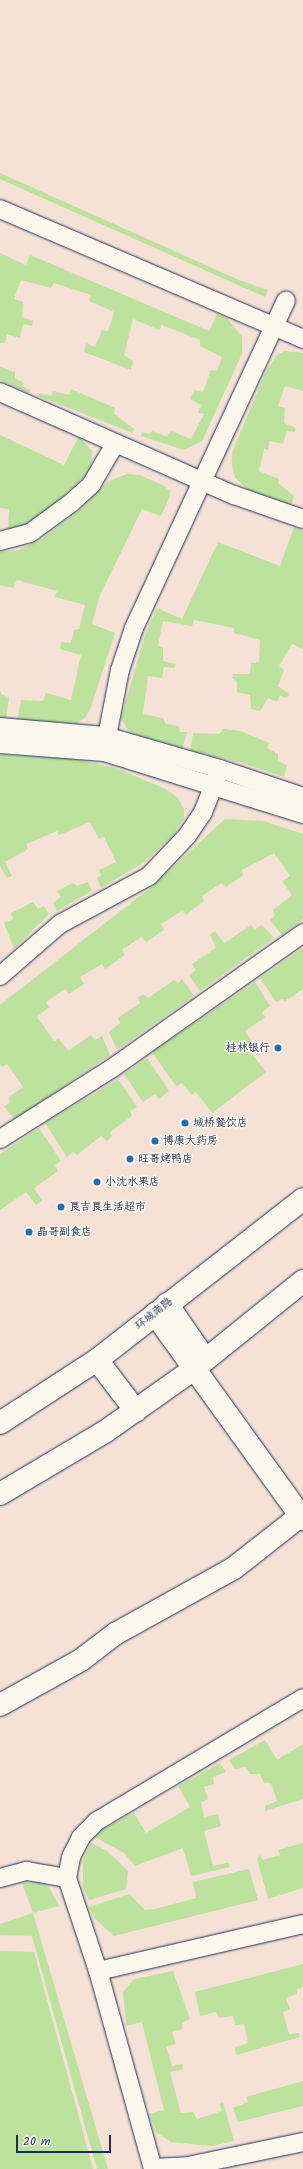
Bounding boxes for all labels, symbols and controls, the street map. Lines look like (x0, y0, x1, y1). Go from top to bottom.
place label: 桂林银行 (226, 1041, 270, 1055)
marker: 桂林银行 (273, 1043, 283, 1053)
place label: 城桥餐饮店 (193, 1116, 248, 1130)
marker: 城桥餐饮店 (180, 1118, 190, 1128)
place label: 博康大药房 (163, 1134, 218, 1148)
marker: 博康大药房 (150, 1136, 160, 1146)
place label: 旺哥烤鸭店 (138, 1152, 193, 1166)
marker: 旺哥烤鸭店 (125, 1154, 135, 1164)
place label: 小沈水果店 (105, 1175, 160, 1189)
marker: 小沈水果店 (92, 1177, 102, 1187)
place label: 良吉良生活超市 (69, 1200, 146, 1214)
marker: 良吉良生活超市 (56, 1202, 66, 1212)
place label: 晶哥副食店 (37, 1225, 92, 1239)
marker: 晶哥副食店 (24, 1227, 34, 1237)
street label: 环城南路 (133, 1295, 175, 1333)
scale bar (18, 2127, 113, 2153)
text: 20 m (23, 2132, 50, 2151)

